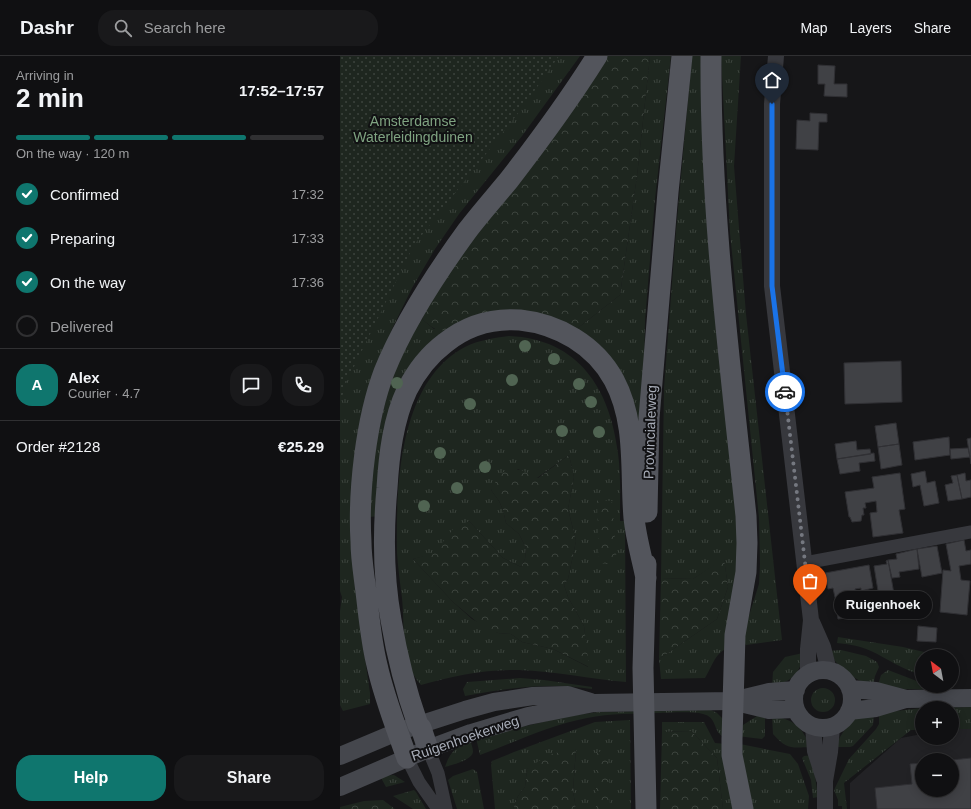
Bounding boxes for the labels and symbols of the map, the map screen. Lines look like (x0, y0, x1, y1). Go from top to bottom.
pin (755, 63, 789, 104)
park label: Amsterdamse Waterleidingduinen (353, 113, 473, 145)
courier (765, 372, 805, 412)
street label: Provincialeweg (640, 385, 660, 479)
pin (793, 564, 827, 605)
callout: Ruigenhoek (834, 591, 932, 619)
north arrow (915, 649, 959, 693)
street label: Ruigenhoekerweg (409, 712, 521, 764)

